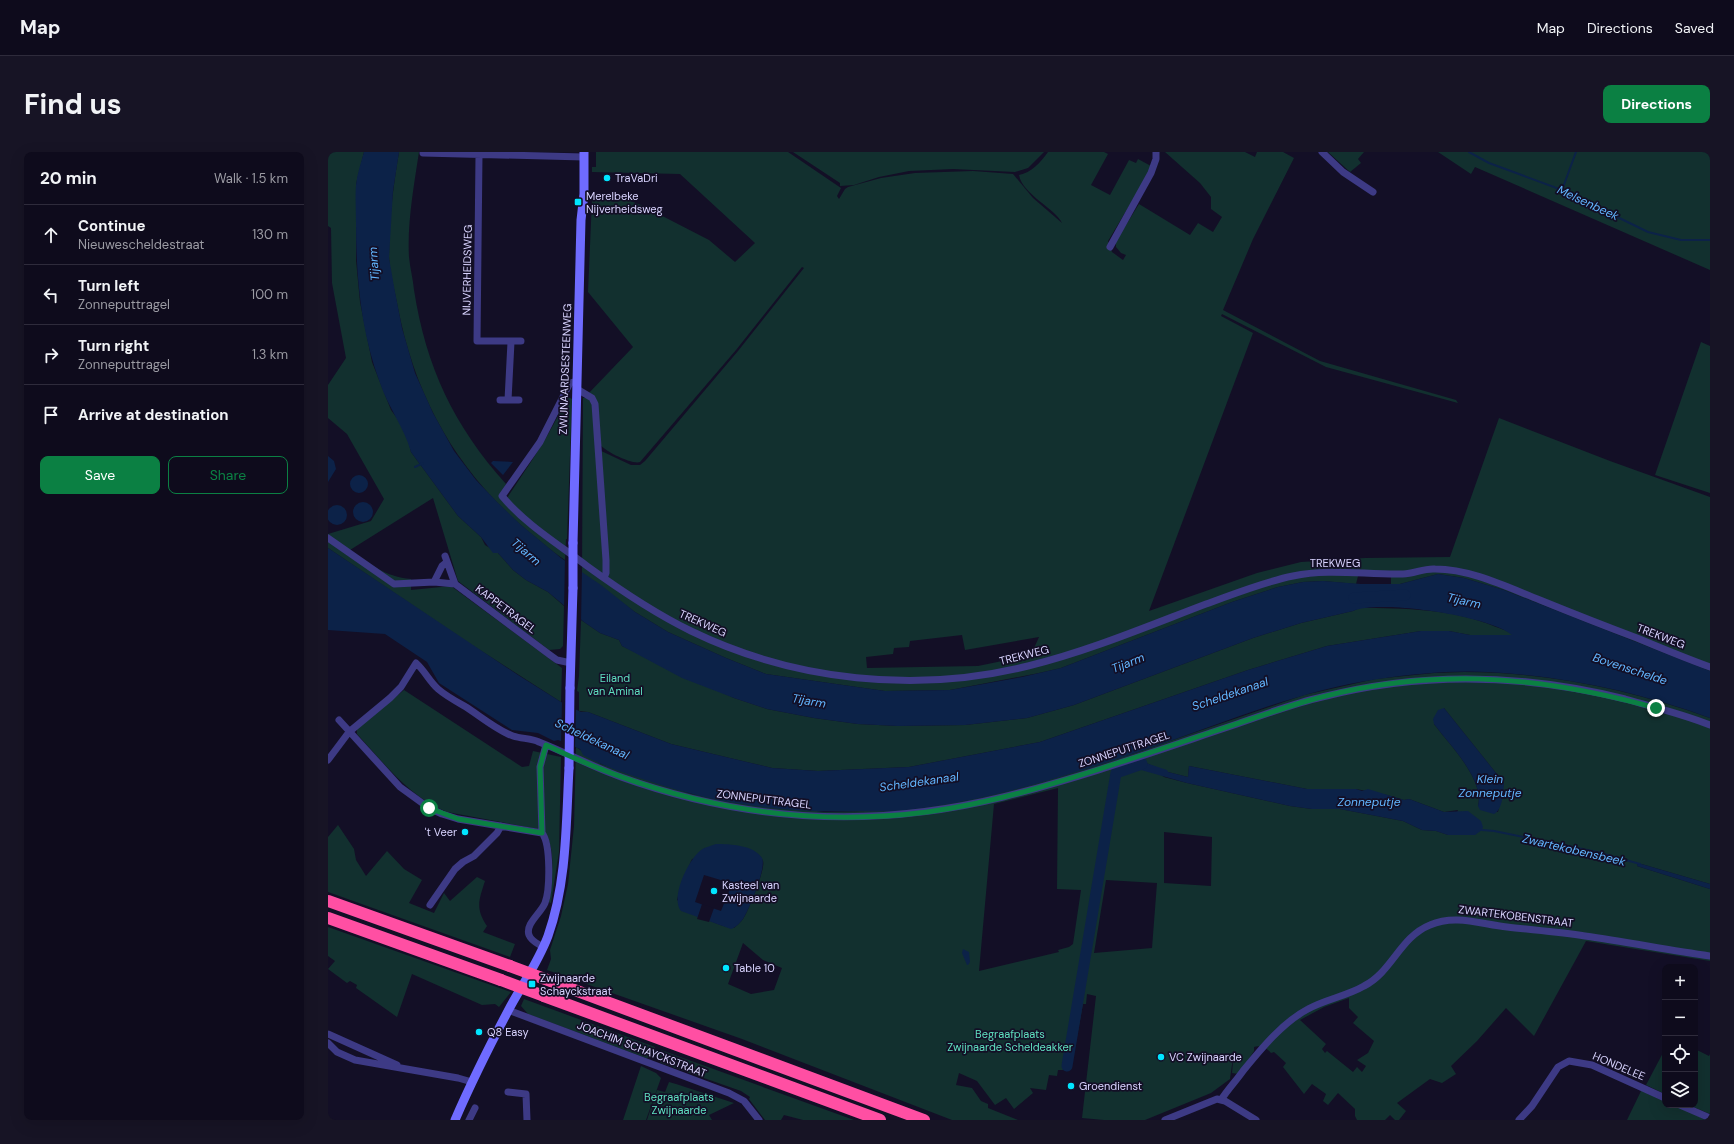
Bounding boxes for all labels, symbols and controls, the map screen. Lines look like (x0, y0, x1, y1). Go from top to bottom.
text: Map (20, 15, 60, 40)
text: Map (1537, 19, 1565, 37)
text: Directions (1587, 19, 1653, 37)
text: Saved (1675, 19, 1714, 37)
button: Directions (1603, 85, 1710, 123)
text: Find us (24, 86, 122, 123)
text: 20 min (40, 167, 97, 189)
text: Walk · 1.5 km (214, 170, 288, 187)
place label: TraVaDri (615, 171, 658, 185)
marker: TraVaDri (602, 173, 612, 183)
water label: Melsenbeek (1555, 182, 1622, 225)
place label: Merelbeke Nijverheidsweg (586, 189, 663, 216)
marker: Merelbeke Nijverheidsweg (573, 197, 583, 207)
text: Continue (78, 216, 146, 236)
icon: ahead (40, 224, 62, 246)
street label: NIJVERHEIDSWEG (459, 224, 475, 316)
text: 130 m (252, 226, 288, 243)
text: Nieuwescheldestraat (78, 236, 204, 253)
water label: Tijarm (365, 246, 383, 282)
text: Turn left (78, 276, 139, 296)
icon: left (40, 284, 62, 306)
text: 100 m (251, 286, 288, 303)
text: Zonneputtragel (78, 296, 170, 313)
street label: ZWIJNAARDSESTEENWEG (556, 303, 574, 435)
text: Turn right (78, 336, 149, 356)
icon: right (40, 344, 62, 366)
text: 1.3 km (252, 346, 288, 363)
text: Zonneputtragel (78, 356, 170, 373)
icon: arrive (40, 404, 62, 426)
text: Arrive at destination (78, 405, 229, 425)
button: Save (40, 456, 160, 494)
button: Share (168, 456, 288, 494)
water label: Tijarm (508, 535, 544, 570)
street label: TREKWEG (1310, 556, 1360, 570)
street label: KAPPETRAGEL (473, 582, 539, 637)
water label: Tijarm (1446, 589, 1483, 613)
street label: TREKWEG (677, 606, 729, 640)
street label: TREKWEG (1635, 620, 1687, 652)
street label: TREKWEG (998, 642, 1050, 668)
water label: Tijarm (1109, 649, 1147, 677)
water label: Bovenschelde (1591, 649, 1669, 689)
park label: Eiland van Aminal (587, 671, 643, 698)
water label: Scheldekanaal (1190, 673, 1271, 715)
water label: Tijarm (791, 690, 828, 712)
route end (1647, 699, 1665, 717)
water label: Scheldekanaal (552, 715, 632, 763)
street label: ZONNEPUTTRAGEL (1076, 728, 1172, 770)
water label: Scheldekanaal (878, 768, 960, 795)
water label: Klein Zonneputje (1458, 771, 1522, 801)
street label: ZONNEPUTTRAGEL (716, 786, 812, 812)
water label: Zonneputje (1337, 794, 1401, 810)
route start (420, 799, 438, 817)
place label: 't Veer (425, 825, 457, 839)
marker: 't Veer (460, 827, 470, 837)
water label: Zwartekobensbeek (1521, 830, 1628, 870)
place label: Kasteel van Zwijnaarde (722, 878, 779, 905)
marker: Kasteel van Zwijnaarde (709, 886, 719, 896)
street label: ZWARTEKOBENSTRAAT (1458, 902, 1574, 930)
place label: Table 10 (734, 961, 775, 975)
marker: Table 10 (721, 963, 731, 973)
map controls (1662, 964, 1698, 1108)
button: + (1662, 964, 1698, 1000)
place label: Zwijnaarde Schayckstraat (540, 971, 612, 998)
marker: Zwijnaarde Schayckstraat (527, 979, 537, 989)
button: − (1662, 1000, 1698, 1036)
street label: JOACHIM SCHAYCKSTRAAT (575, 1018, 709, 1080)
place label: Q8 Easy (487, 1025, 529, 1039)
marker: Q8 Easy (474, 1027, 484, 1037)
park label: Begraafplaats Zwijnaarde Scheldeakker (947, 1027, 1073, 1054)
button: locate (1662, 1036, 1698, 1072)
street label: HONDELEE (1591, 1049, 1647, 1083)
place label: VC Zwijnaarde (1169, 1050, 1242, 1064)
marker: VC Zwijnaarde (1156, 1052, 1166, 1062)
button: layers (1662, 1072, 1698, 1108)
place label: Groendienst (1079, 1079, 1142, 1093)
marker: Groendienst (1066, 1081, 1076, 1091)
park label: Begraafplaats Zwijnaarde (644, 1090, 714, 1117)

